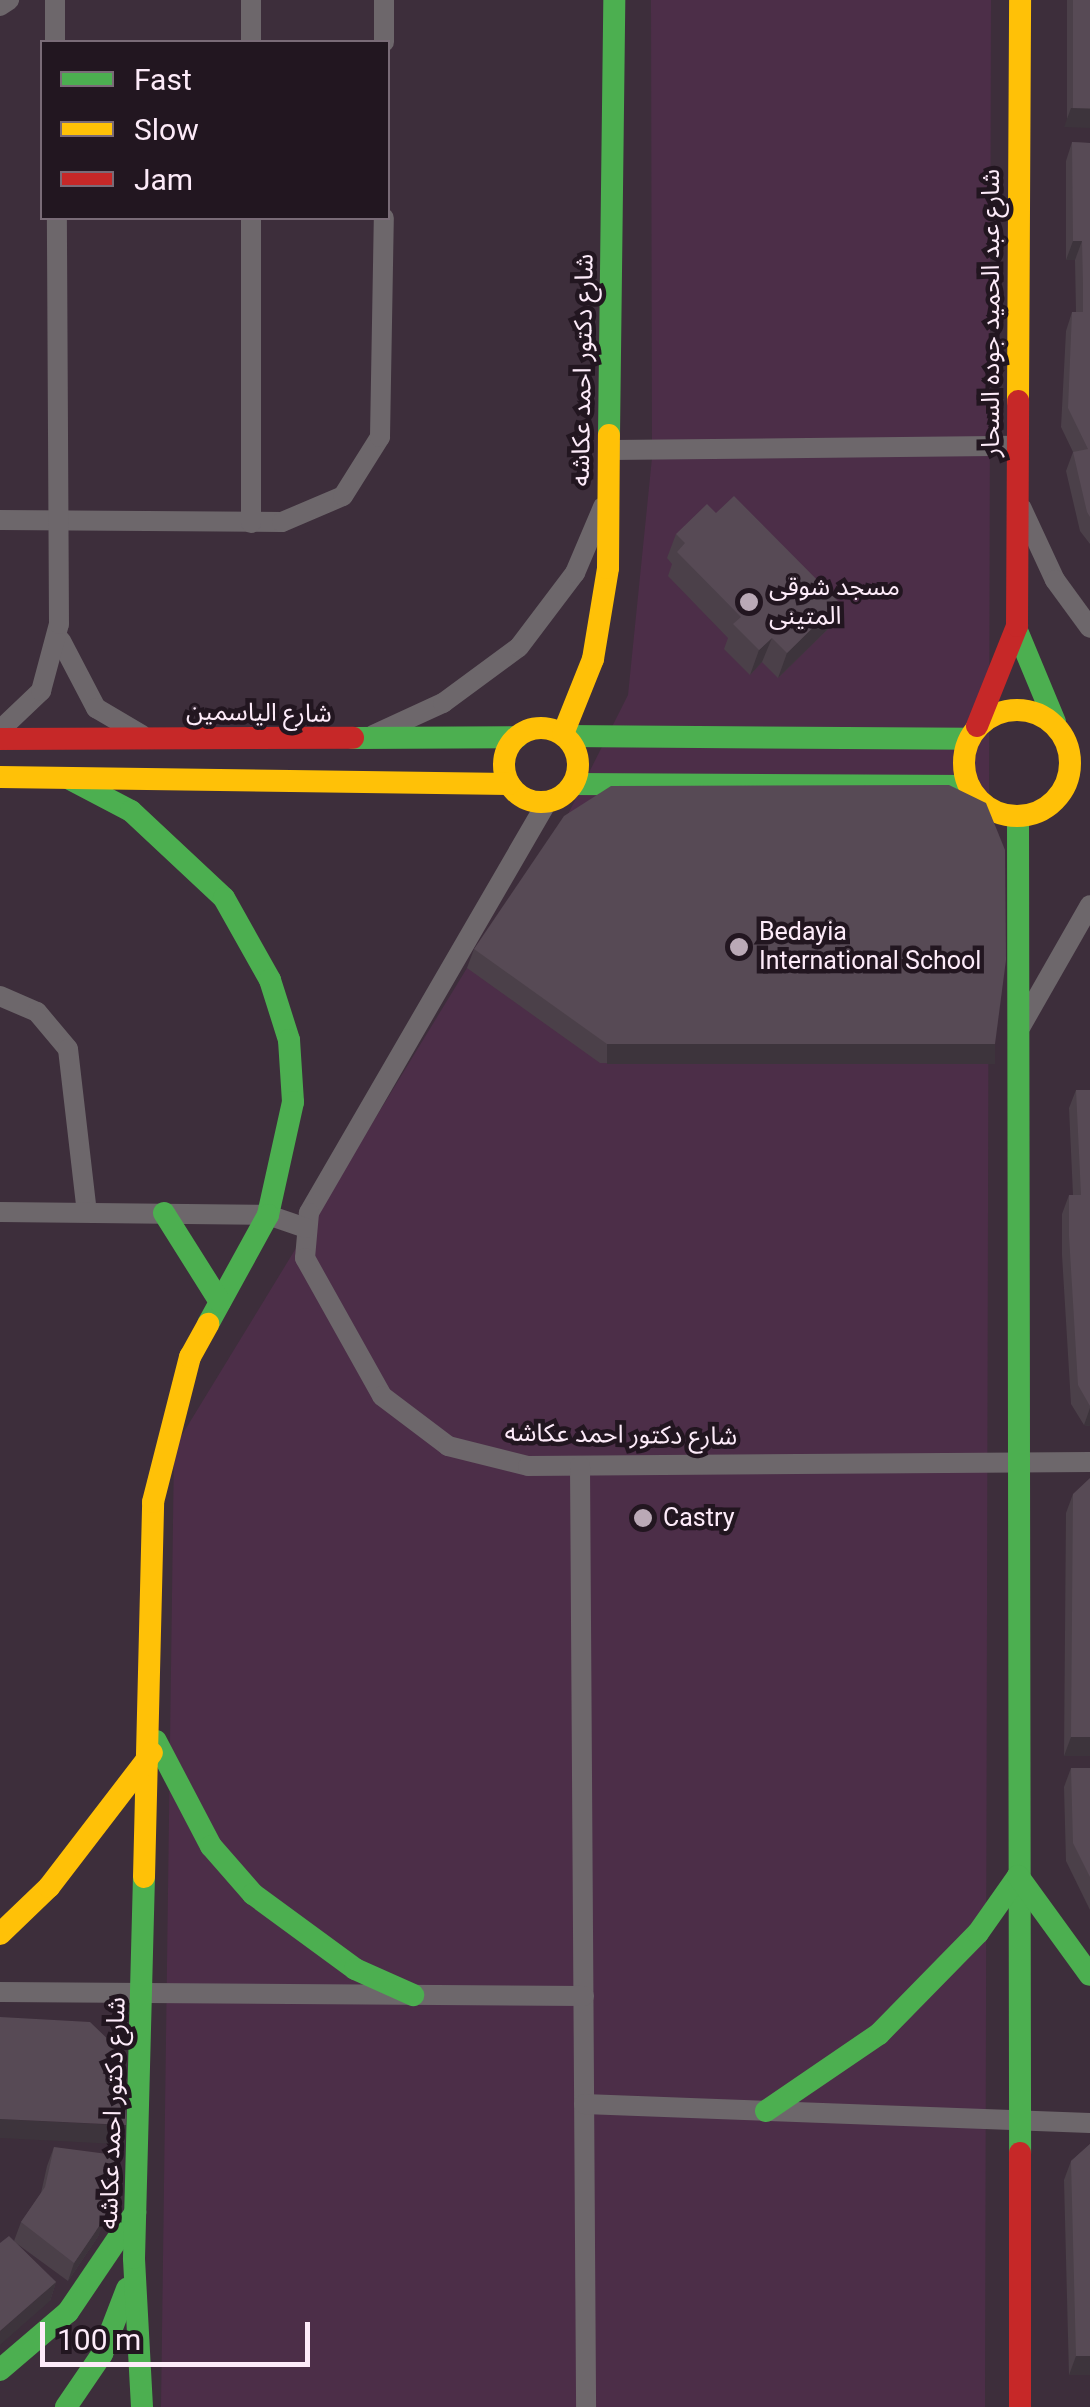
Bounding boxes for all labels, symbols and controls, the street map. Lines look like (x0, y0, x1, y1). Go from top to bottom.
legend (40, 40, 390, 220)
text: Fast (134, 62, 192, 97)
text: Slow (134, 112, 199, 147)
text: Jam (134, 162, 193, 197)
street label: شارع عبد الحميد جوده السحار (976, 169, 1006, 457)
street label: شارع دكتور احمد عكاشه (566, 253, 600, 487)
place label: مسجد شوقى المتينى (769, 573, 900, 632)
marker: مسجد شوقى المتينى (738, 591, 760, 613)
street label: شارع الياسمين (186, 697, 332, 729)
place label: Bedayia International School (759, 918, 981, 977)
marker: Bedayia International School (728, 936, 750, 958)
street label: شارع دكتور احمد عكاشه (504, 1418, 738, 1452)
place label: Castry (663, 1503, 734, 1533)
marker: Castry (632, 1507, 654, 1529)
street label: شارع دكتور احمد عكاشه (94, 1996, 132, 2230)
scale bar (45, 2302, 315, 2364)
text: 100 m (57, 2322, 141, 2357)

